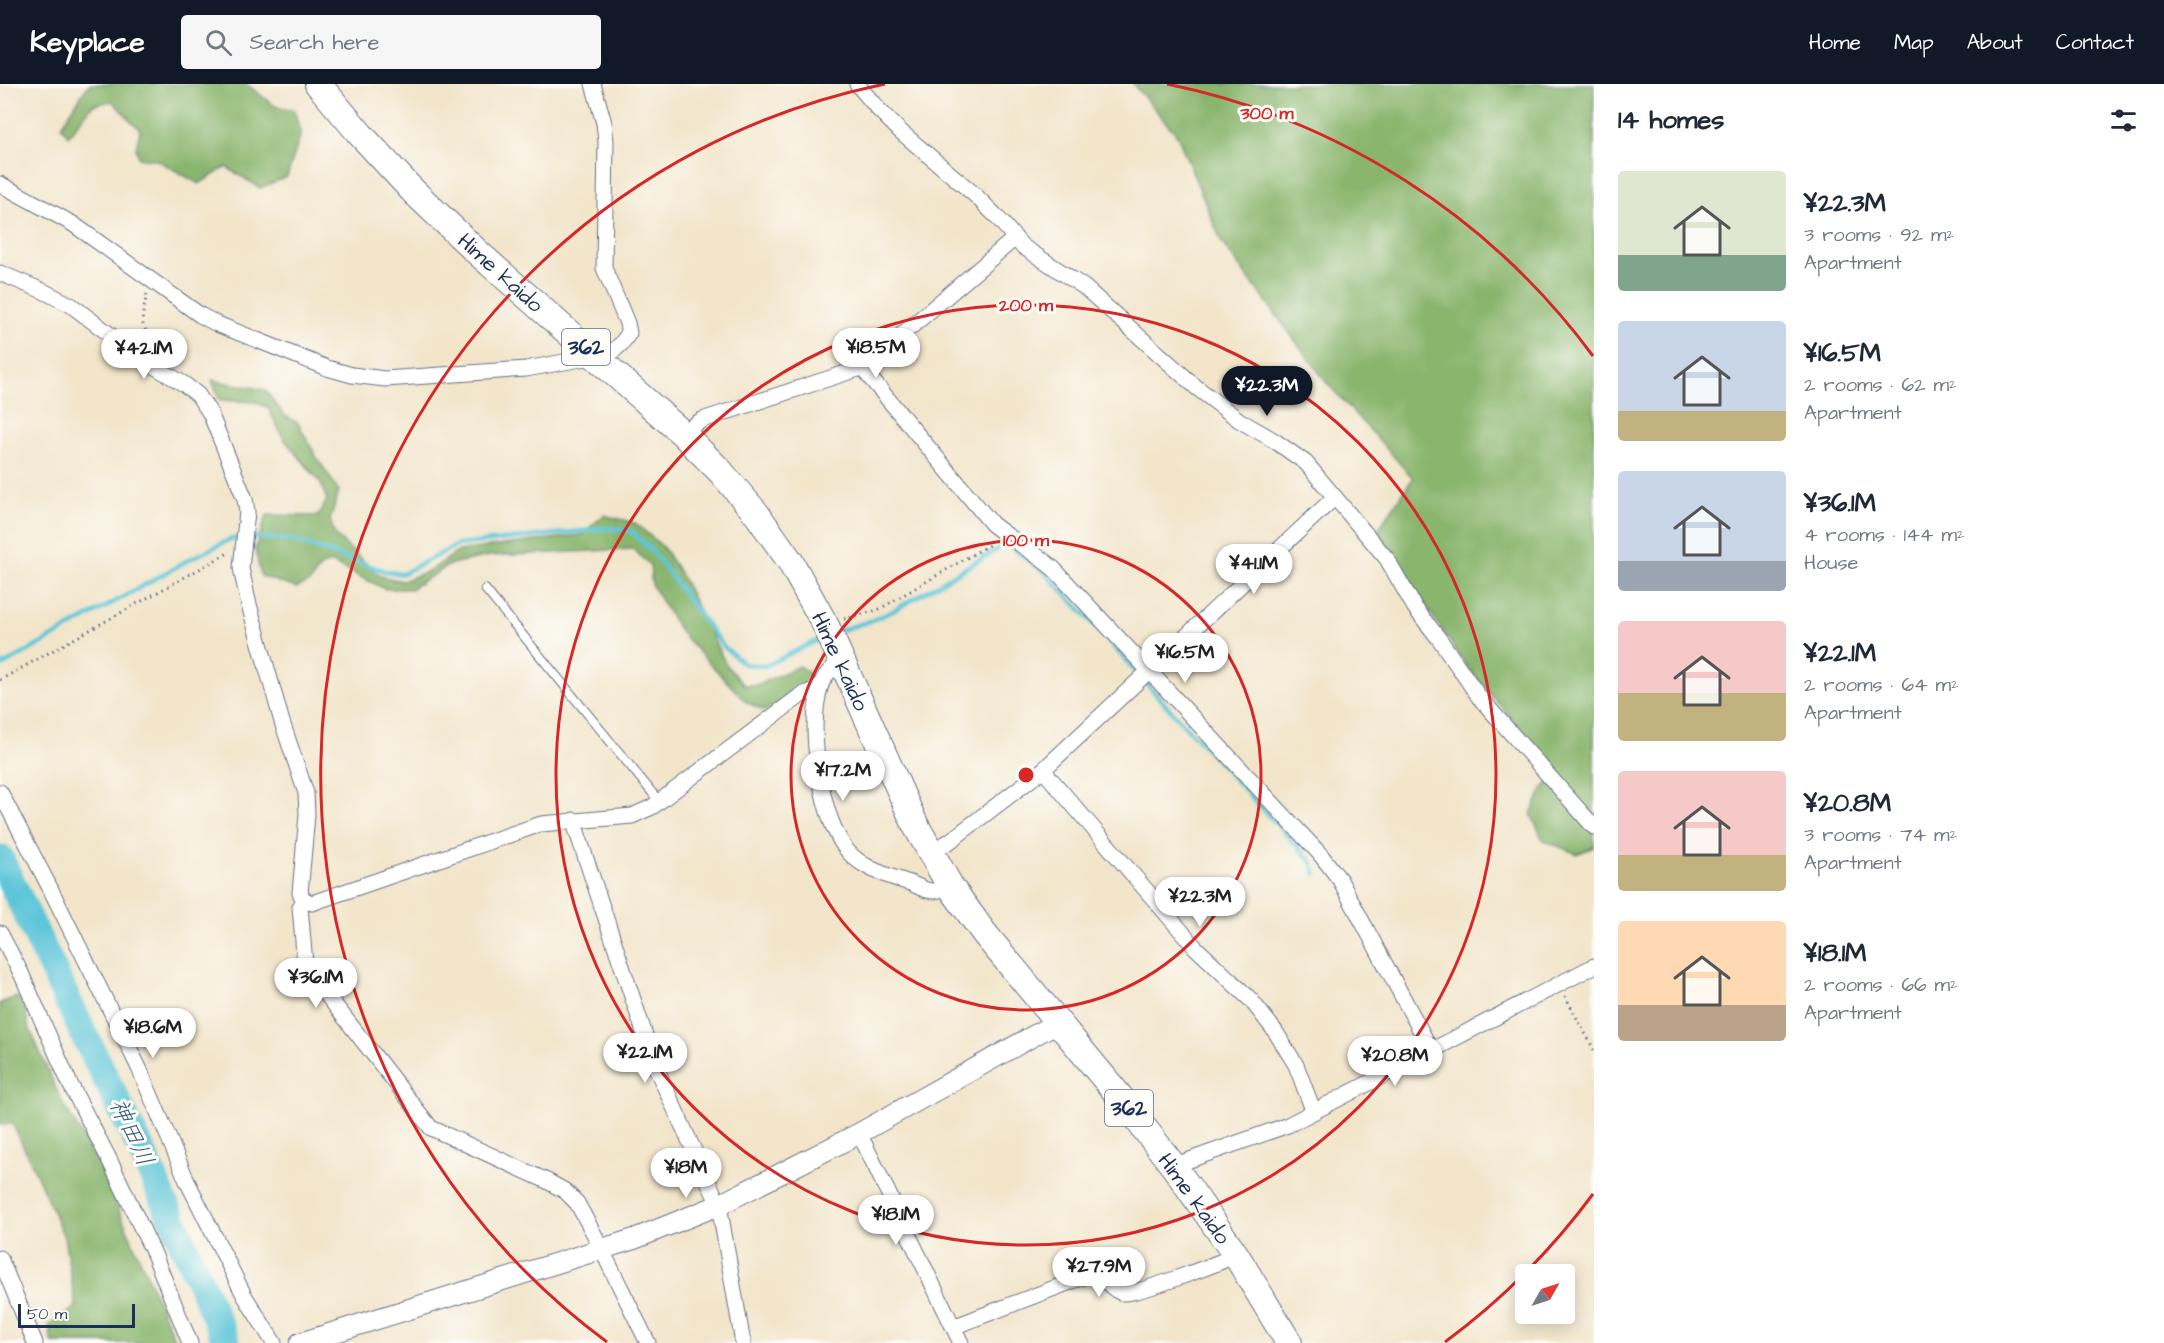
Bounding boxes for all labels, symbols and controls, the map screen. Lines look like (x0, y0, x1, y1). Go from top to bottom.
search box (181, 15, 601, 69)
text: Keyplace (30, 23, 145, 62)
icon: search (202, 26, 235, 59)
text: Search here (250, 27, 379, 58)
text: Home (1809, 28, 1861, 57)
text: Map (1894, 28, 1934, 57)
text: About (1967, 28, 2023, 57)
text: Contact (2056, 28, 2134, 57)
text: 300 m (1239, 101, 1295, 126)
text: 14 homes (1618, 102, 1724, 138)
icon: filters (2107, 104, 2140, 137)
text: ¥22.3M (1804, 185, 1886, 221)
icon: home (1666, 195, 1738, 267)
text: 3 rooms · 92 m² (1804, 221, 1954, 249)
street label: Hime kaido (450, 226, 550, 321)
text: Apartment (1804, 249, 1902, 277)
text: 200 m (998, 293, 1054, 318)
pin: ¥18.5M (827, 328, 925, 379)
pin: ¥42.1M (95, 329, 193, 380)
road number: 362 (562, 329, 610, 365)
text: ¥18.5M (846, 333, 906, 361)
text: ¥42.1M (115, 334, 173, 362)
text: ¥16.5M (1804, 335, 1881, 371)
icon: home (1666, 345, 1738, 417)
pin: ¥22.3M (1218, 366, 1316, 417)
text: ¥22.3M (1235, 371, 1299, 399)
text: 2 rooms · 62 m² (1804, 371, 1956, 399)
text: Apartment (1804, 399, 1902, 427)
text: ¥36.1M (1804, 485, 1876, 521)
icon: home (1666, 495, 1738, 567)
text: 4 rooms · 144 m² (1804, 521, 1964, 549)
text: 100 m (1003, 528, 1050, 553)
pin: ¥41.1M (1205, 544, 1303, 595)
text: ¥41.1M (1230, 549, 1278, 577)
text: House (1804, 549, 1858, 577)
street label: Hime kaido (803, 607, 876, 717)
pin: ¥16.5M (1136, 633, 1234, 684)
text: ¥22.1M (1804, 635, 1876, 671)
text: ¥16.5M (1155, 638, 1215, 666)
icon: home (1666, 645, 1738, 717)
text: 2 rooms · 64 m² (1804, 671, 1959, 699)
text: Apartment (1804, 699, 1902, 727)
pin: ¥17.2M (794, 751, 892, 802)
text: ¥17.2M (815, 756, 871, 784)
centre of rings (1016, 765, 1036, 785)
text: ¥20.8M (1804, 785, 1891, 821)
icon: home (1666, 795, 1738, 867)
text: 3 rooms · 74 m² (1804, 821, 1957, 849)
text: Apartment (1804, 849, 1902, 877)
pin: ¥22.3M (1151, 877, 1249, 928)
text: ¥22.3M (1168, 882, 1232, 910)
text: ¥18.1M (1804, 935, 1867, 971)
icon: home (1666, 945, 1738, 1017)
pin: ¥36.1M (267, 958, 365, 1009)
text: ¥36.1M (288, 963, 344, 991)
text: 2 rooms · 66 m² (1804, 971, 1958, 999)
text: Apartment (1804, 999, 1902, 1027)
pin: ¥18.6M (104, 1008, 202, 1059)
text: ¥18.6M (124, 1013, 182, 1041)
pin: ¥22.1M (596, 1033, 694, 1084)
pin: ¥20.8M (1346, 1036, 1444, 1087)
text: ¥22.1M (617, 1038, 673, 1066)
text: ¥20.8M (1361, 1041, 1429, 1069)
road number: 362 (1105, 1090, 1153, 1126)
water label: 神田川 (100, 1093, 162, 1172)
street label: Hime kaido (1150, 1147, 1238, 1251)
pin: ¥18M (650, 1148, 722, 1199)
text: ¥18M (665, 1153, 707, 1181)
pin: ¥18.1M (847, 1195, 945, 1246)
text: ¥18.1M (872, 1200, 920, 1228)
pin: ¥27.9M (1050, 1247, 1148, 1298)
text: ¥27.9M (1066, 1252, 1132, 1280)
north arrow (1515, 1264, 1575, 1324)
map controls (1515, 1264, 1575, 1324)
scale bar (18, 1301, 135, 1328)
text: 50 m (27, 1303, 67, 1325)

